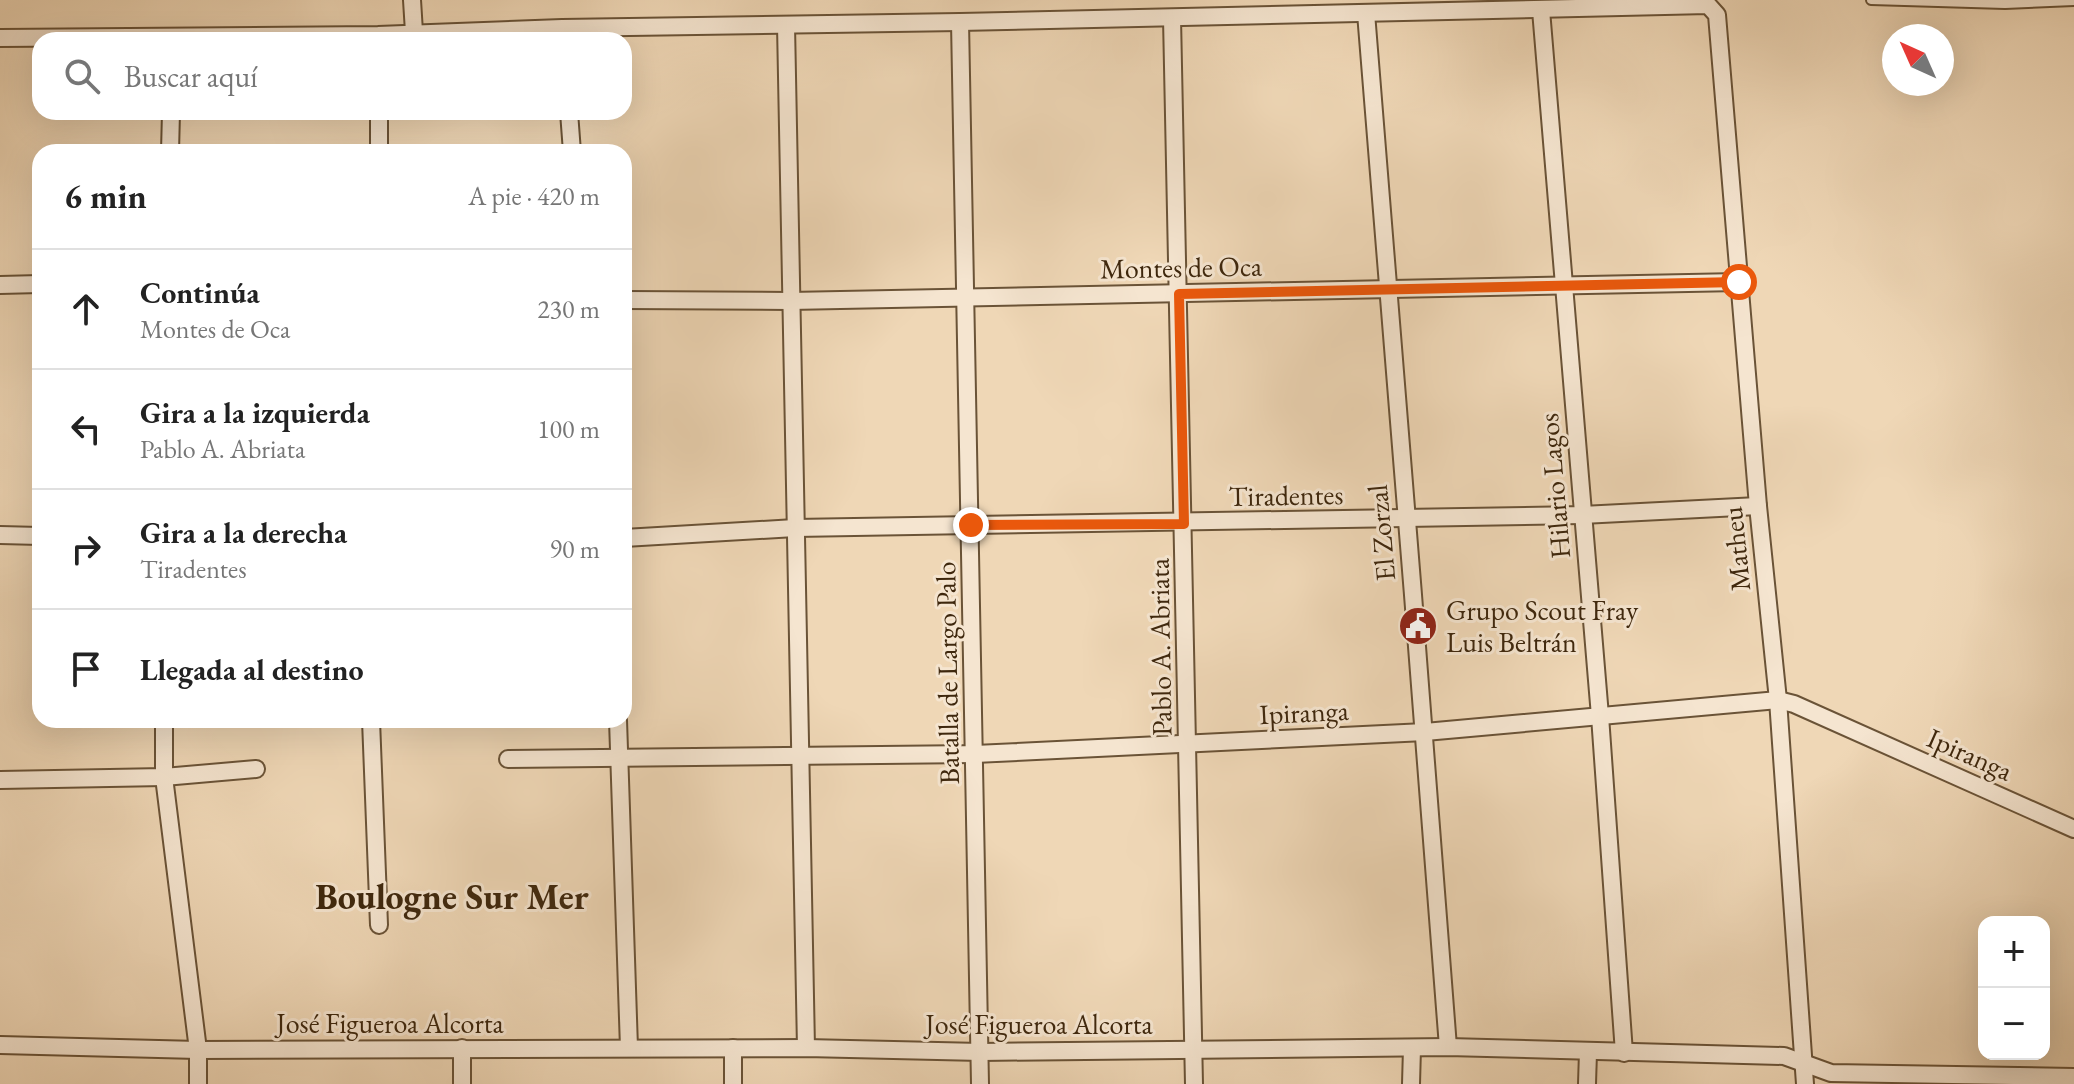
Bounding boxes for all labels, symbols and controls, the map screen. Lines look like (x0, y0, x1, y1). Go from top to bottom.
north arrow (1882, 24, 1954, 96)
search box (32, 32, 632, 120)
icon: search (60, 54, 104, 98)
text: Buscar aquí (124, 57, 258, 96)
text: 6 min (64, 174, 147, 218)
text: A pie · 420 m (468, 179, 600, 213)
street label: Montes de Oca (1100, 248, 1263, 286)
route start (1721, 264, 1757, 300)
text: Continúa (140, 273, 260, 312)
icon: ahead (64, 287, 108, 331)
text: 230 m (537, 292, 600, 326)
text: Montes de Oca (140, 312, 290, 346)
text: Gira a la izquierda (140, 393, 370, 432)
icon: left (64, 407, 108, 451)
text: 100 m (537, 412, 600, 446)
street label: Hilario Lagos (1530, 412, 1578, 560)
text: Pablo A. Abriata (140, 432, 305, 466)
street label: Tiradentes (1228, 476, 1344, 514)
street label: El Zorzal (1359, 483, 1403, 583)
street label: Matheu (1714, 505, 1758, 593)
route end (953, 507, 989, 543)
text: Gira a la derecha (140, 513, 347, 552)
icon: right (64, 527, 108, 571)
text: 90 m (550, 532, 600, 566)
text: Tiradentes (140, 552, 247, 586)
street label: Pablo A. Abriata (1140, 557, 1180, 736)
street label: Batalla de Largo Palo (927, 561, 967, 785)
place label: Grupo Scout Fray Luis Beltrán (1446, 592, 1639, 660)
public building icon: Grupo Scout Fray Luis Beltrán (1397, 605, 1439, 647)
icon: arrive (64, 647, 108, 691)
text: Llegada al destino (140, 650, 364, 689)
street label: Ipiranga (1258, 692, 1350, 732)
street label: Ipiranga (1922, 719, 2019, 789)
district label: Boulogne Sur Mer (315, 873, 589, 920)
map controls (1978, 916, 2050, 1060)
button: + (1978, 916, 2050, 988)
button: − (1978, 988, 2050, 1060)
street label: José Figueroa Alcorta (274, 1005, 505, 1041)
street label: José Figueroa Alcorta (923, 1006, 1154, 1042)

